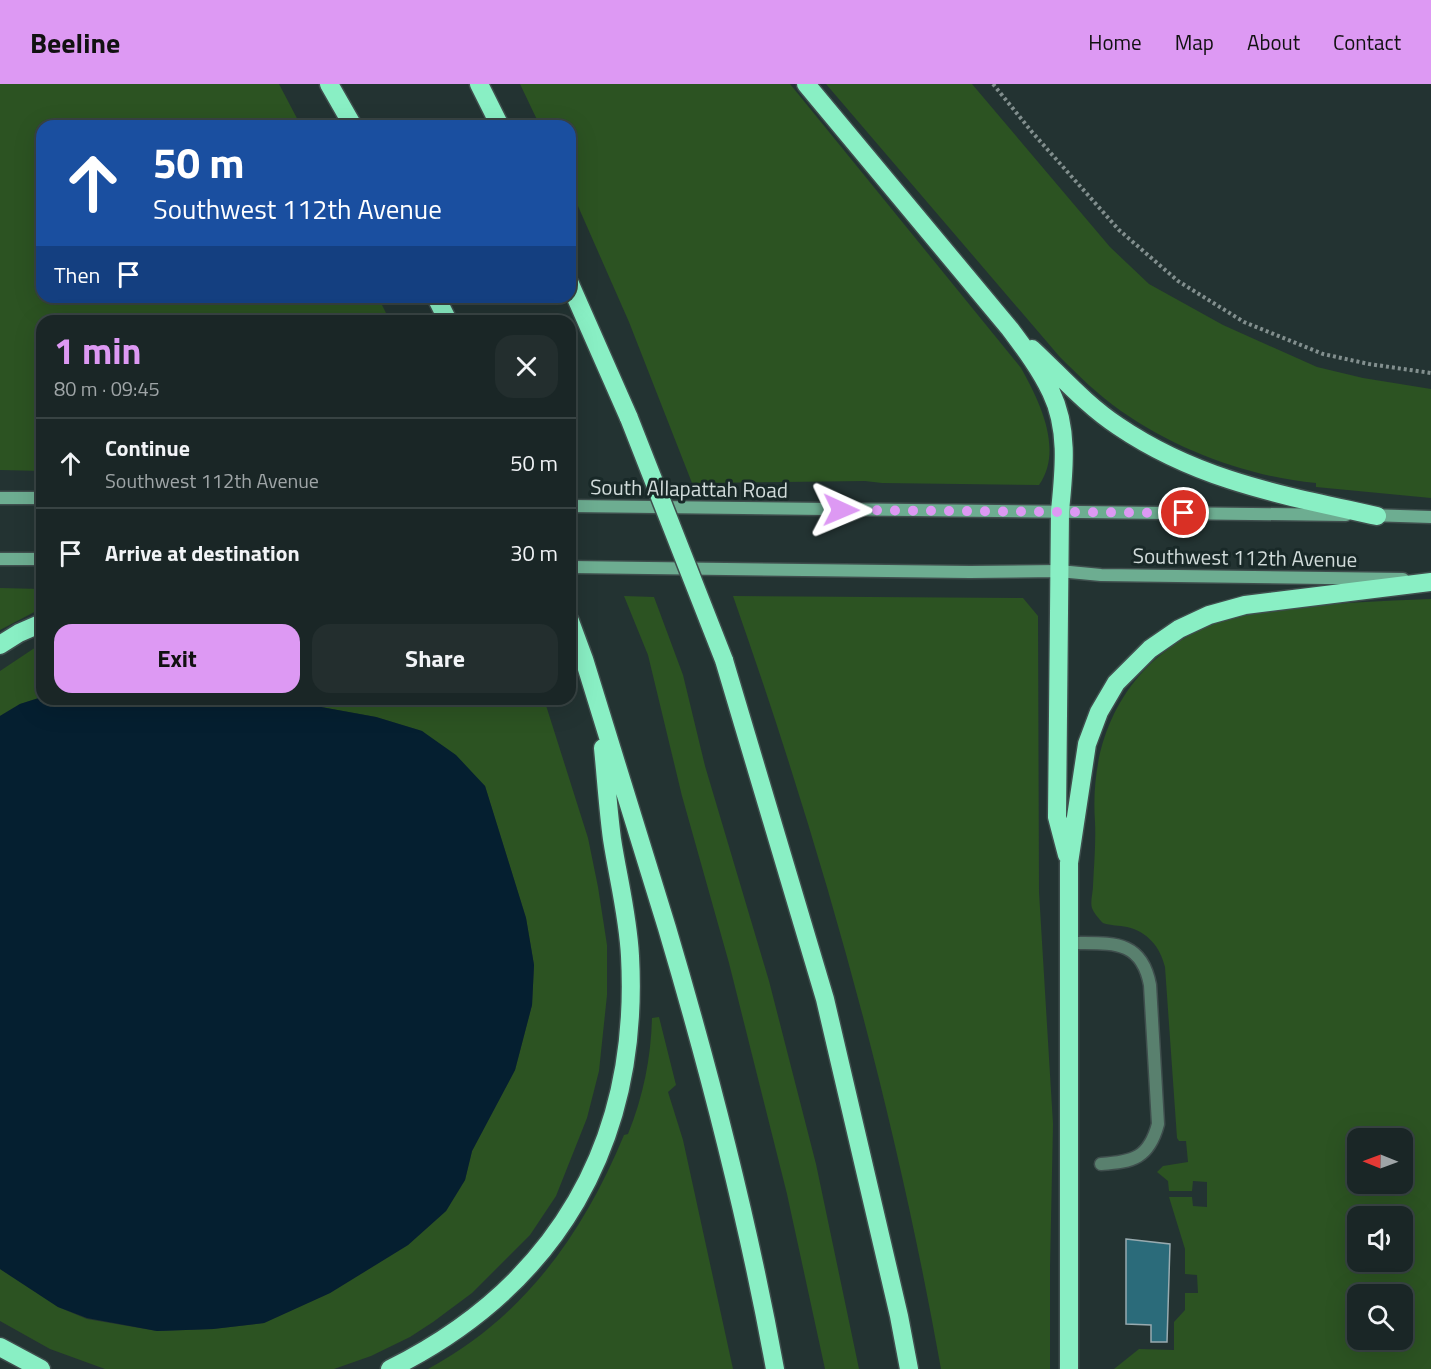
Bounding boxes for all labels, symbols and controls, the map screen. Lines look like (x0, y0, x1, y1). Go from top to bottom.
text: Beeline (30, 21, 120, 64)
text: Home (1088, 26, 1142, 58)
text: Map (1175, 26, 1214, 58)
text: About (1247, 26, 1300, 58)
text: Contact (1333, 26, 1401, 58)
text: 50 m (153, 130, 245, 194)
icon: ahead (54, 144, 132, 222)
text: Southwest 112th Avenue (153, 188, 442, 229)
text: Then (54, 258, 100, 292)
icon: arrive (112, 258, 145, 291)
text: 1 min (54, 323, 141, 378)
button: close (495, 335, 558, 398)
text: 80 m · 09:45 (54, 373, 160, 404)
text: Continue (105, 431, 190, 465)
text: 50 m (510, 446, 558, 480)
icon: ahead (54, 447, 87, 480)
text: Southwest 112th Avenue (105, 465, 319, 496)
street label: South Allapattah Road (590, 470, 788, 506)
position arrow (809, 478, 873, 542)
pin (1158, 487, 1209, 538)
icon: arrive (1167, 496, 1200, 529)
text: Arrive at destination (105, 536, 300, 570)
text: 30 m (510, 536, 558, 570)
icon: arrive (54, 537, 87, 570)
street label: Southwest 112th Avenue (1132, 539, 1358, 575)
button: Exit (54, 624, 300, 693)
button: Share (312, 624, 558, 693)
north arrow (1347, 1128, 1413, 1194)
map controls (1347, 1128, 1413, 1350)
button: sound (1347, 1206, 1413, 1272)
button: search (1347, 1284, 1413, 1350)

